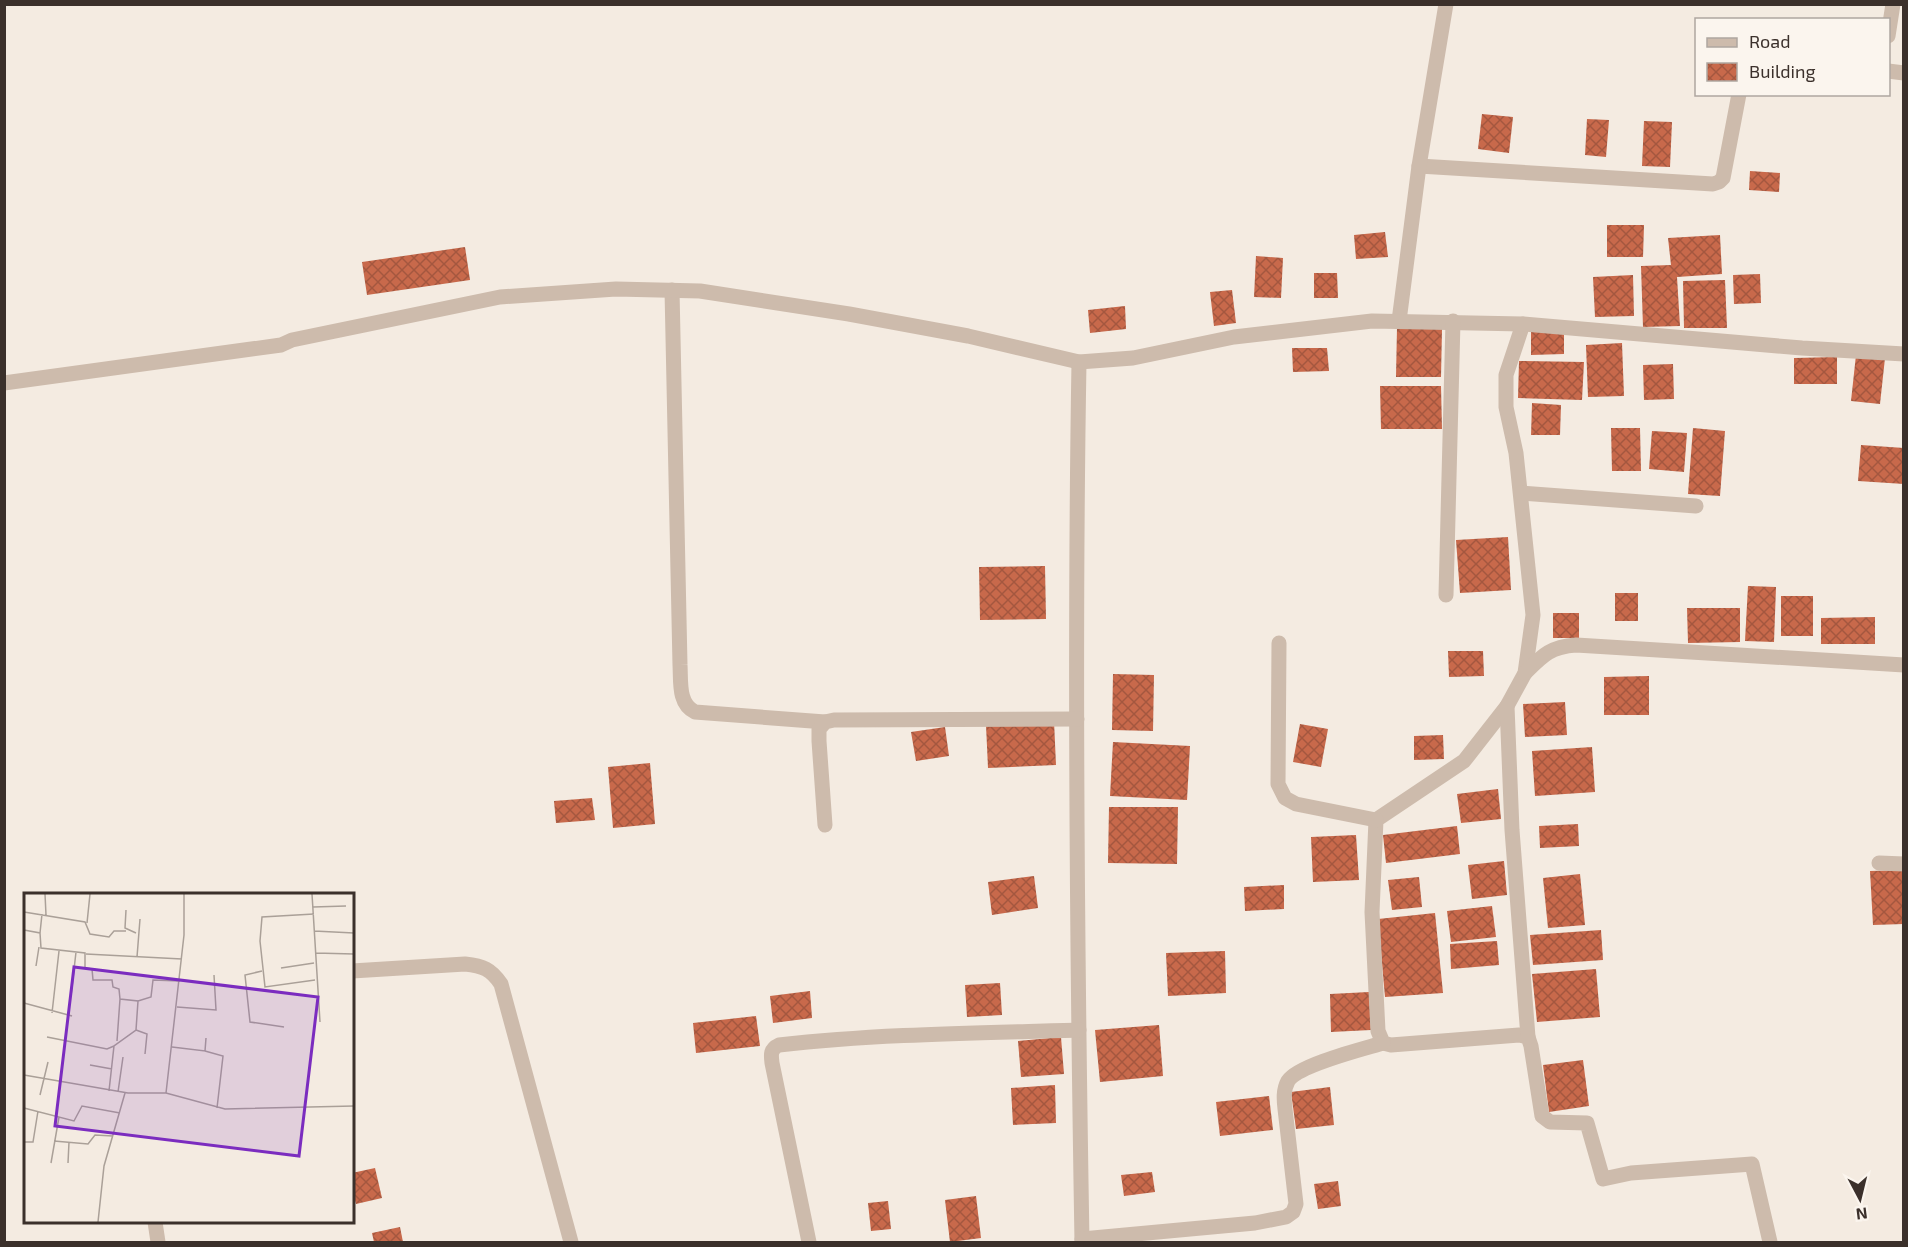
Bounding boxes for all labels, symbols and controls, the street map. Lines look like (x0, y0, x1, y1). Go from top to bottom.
legend (1695, 18, 1890, 96)
text: Road (1749, 30, 1790, 52)
text: Building (1749, 60, 1816, 82)
inset map (24, 893, 354, 1223)
north arrow (1830, 1169, 1890, 1229)
text: N (1855, 1204, 1869, 1225)

